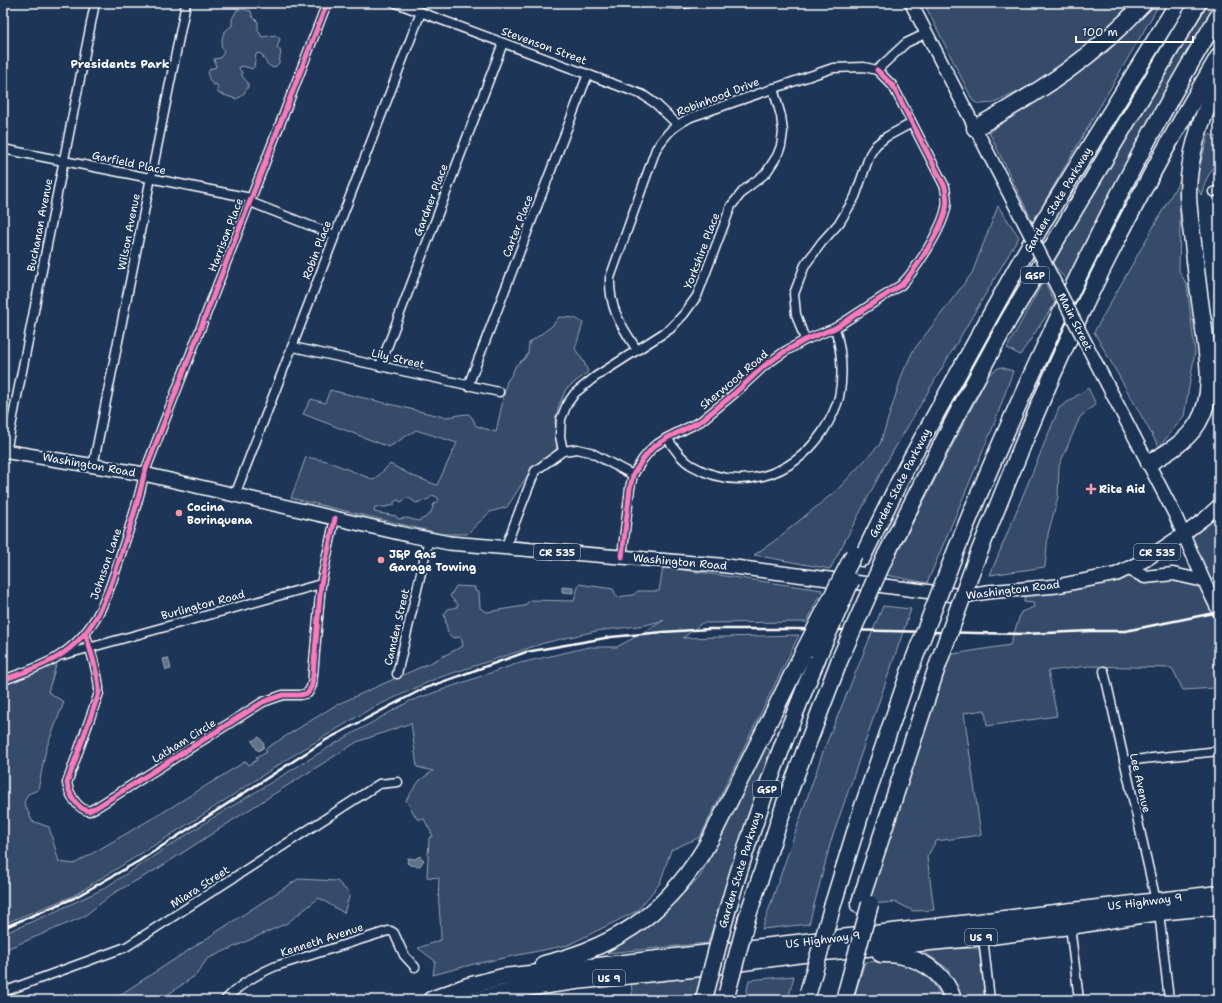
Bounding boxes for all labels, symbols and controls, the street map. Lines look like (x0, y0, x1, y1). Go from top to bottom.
scale bar (1076, 18, 1193, 44)
street label: Stevenson Street (499, 24, 589, 68)
text: 100 m (1082, 24, 1118, 40)
district label: Presidents Park (70, 56, 170, 72)
street label: Robinhood Drive (674, 74, 762, 120)
street label: Garden State Parkway (1020, 144, 1096, 256)
street label: Garfield Place (91, 148, 167, 178)
street label: Gardner Place (410, 162, 452, 238)
street label: Buchanan Avenue (24, 177, 56, 273)
street label: Wilson Avenue (114, 192, 144, 272)
street label: Carter Place (499, 193, 537, 259)
street label: Harrison Place (205, 196, 247, 274)
street label: Yorkshire Place (681, 211, 723, 291)
street label: Robin Place (299, 218, 335, 282)
road number: GSP (1021, 267, 1049, 283)
street label: Main Street (1054, 290, 1096, 354)
street label: Lily Street (370, 346, 426, 372)
street label: Sherwood Road (697, 347, 771, 413)
street label: Garden State Parkway (866, 426, 934, 540)
street label: Washington Road (41, 449, 137, 481)
place label: Rite Aid (1099, 482, 1146, 497)
marker: Rite Aid (1086, 484, 1096, 494)
place label: Cocina Borinquena (187, 500, 253, 528)
marker: Cocina Borinquena (174, 508, 184, 518)
street label: Johnson Lane (87, 526, 125, 602)
road number: CR 535 (534, 544, 580, 560)
road number: CR 535 (1134, 544, 1180, 560)
place label: J&P Gas Garage Towing (389, 547, 476, 575)
street label: Washington Road (632, 550, 728, 574)
marker: J&P Gas Garage Towing (376, 555, 386, 565)
street label: Washington Road (965, 577, 1061, 603)
street label: Burlington Road (159, 587, 247, 623)
street label: Camden Street (381, 587, 413, 667)
street label: Latham Circle (149, 715, 219, 767)
street label: Lee Avenue (1126, 752, 1154, 814)
road number: GSP (753, 781, 781, 797)
street label: Garden State Parkway (715, 810, 765, 930)
street label: Miara Street (168, 862, 233, 912)
street label: US Highway 9 (1107, 890, 1183, 914)
street label: Kenneth Avenue (279, 920, 365, 960)
street label: US Highway 9 (785, 928, 861, 952)
road number: US 9 (965, 929, 997, 945)
road number: US 9 (593, 970, 625, 986)

